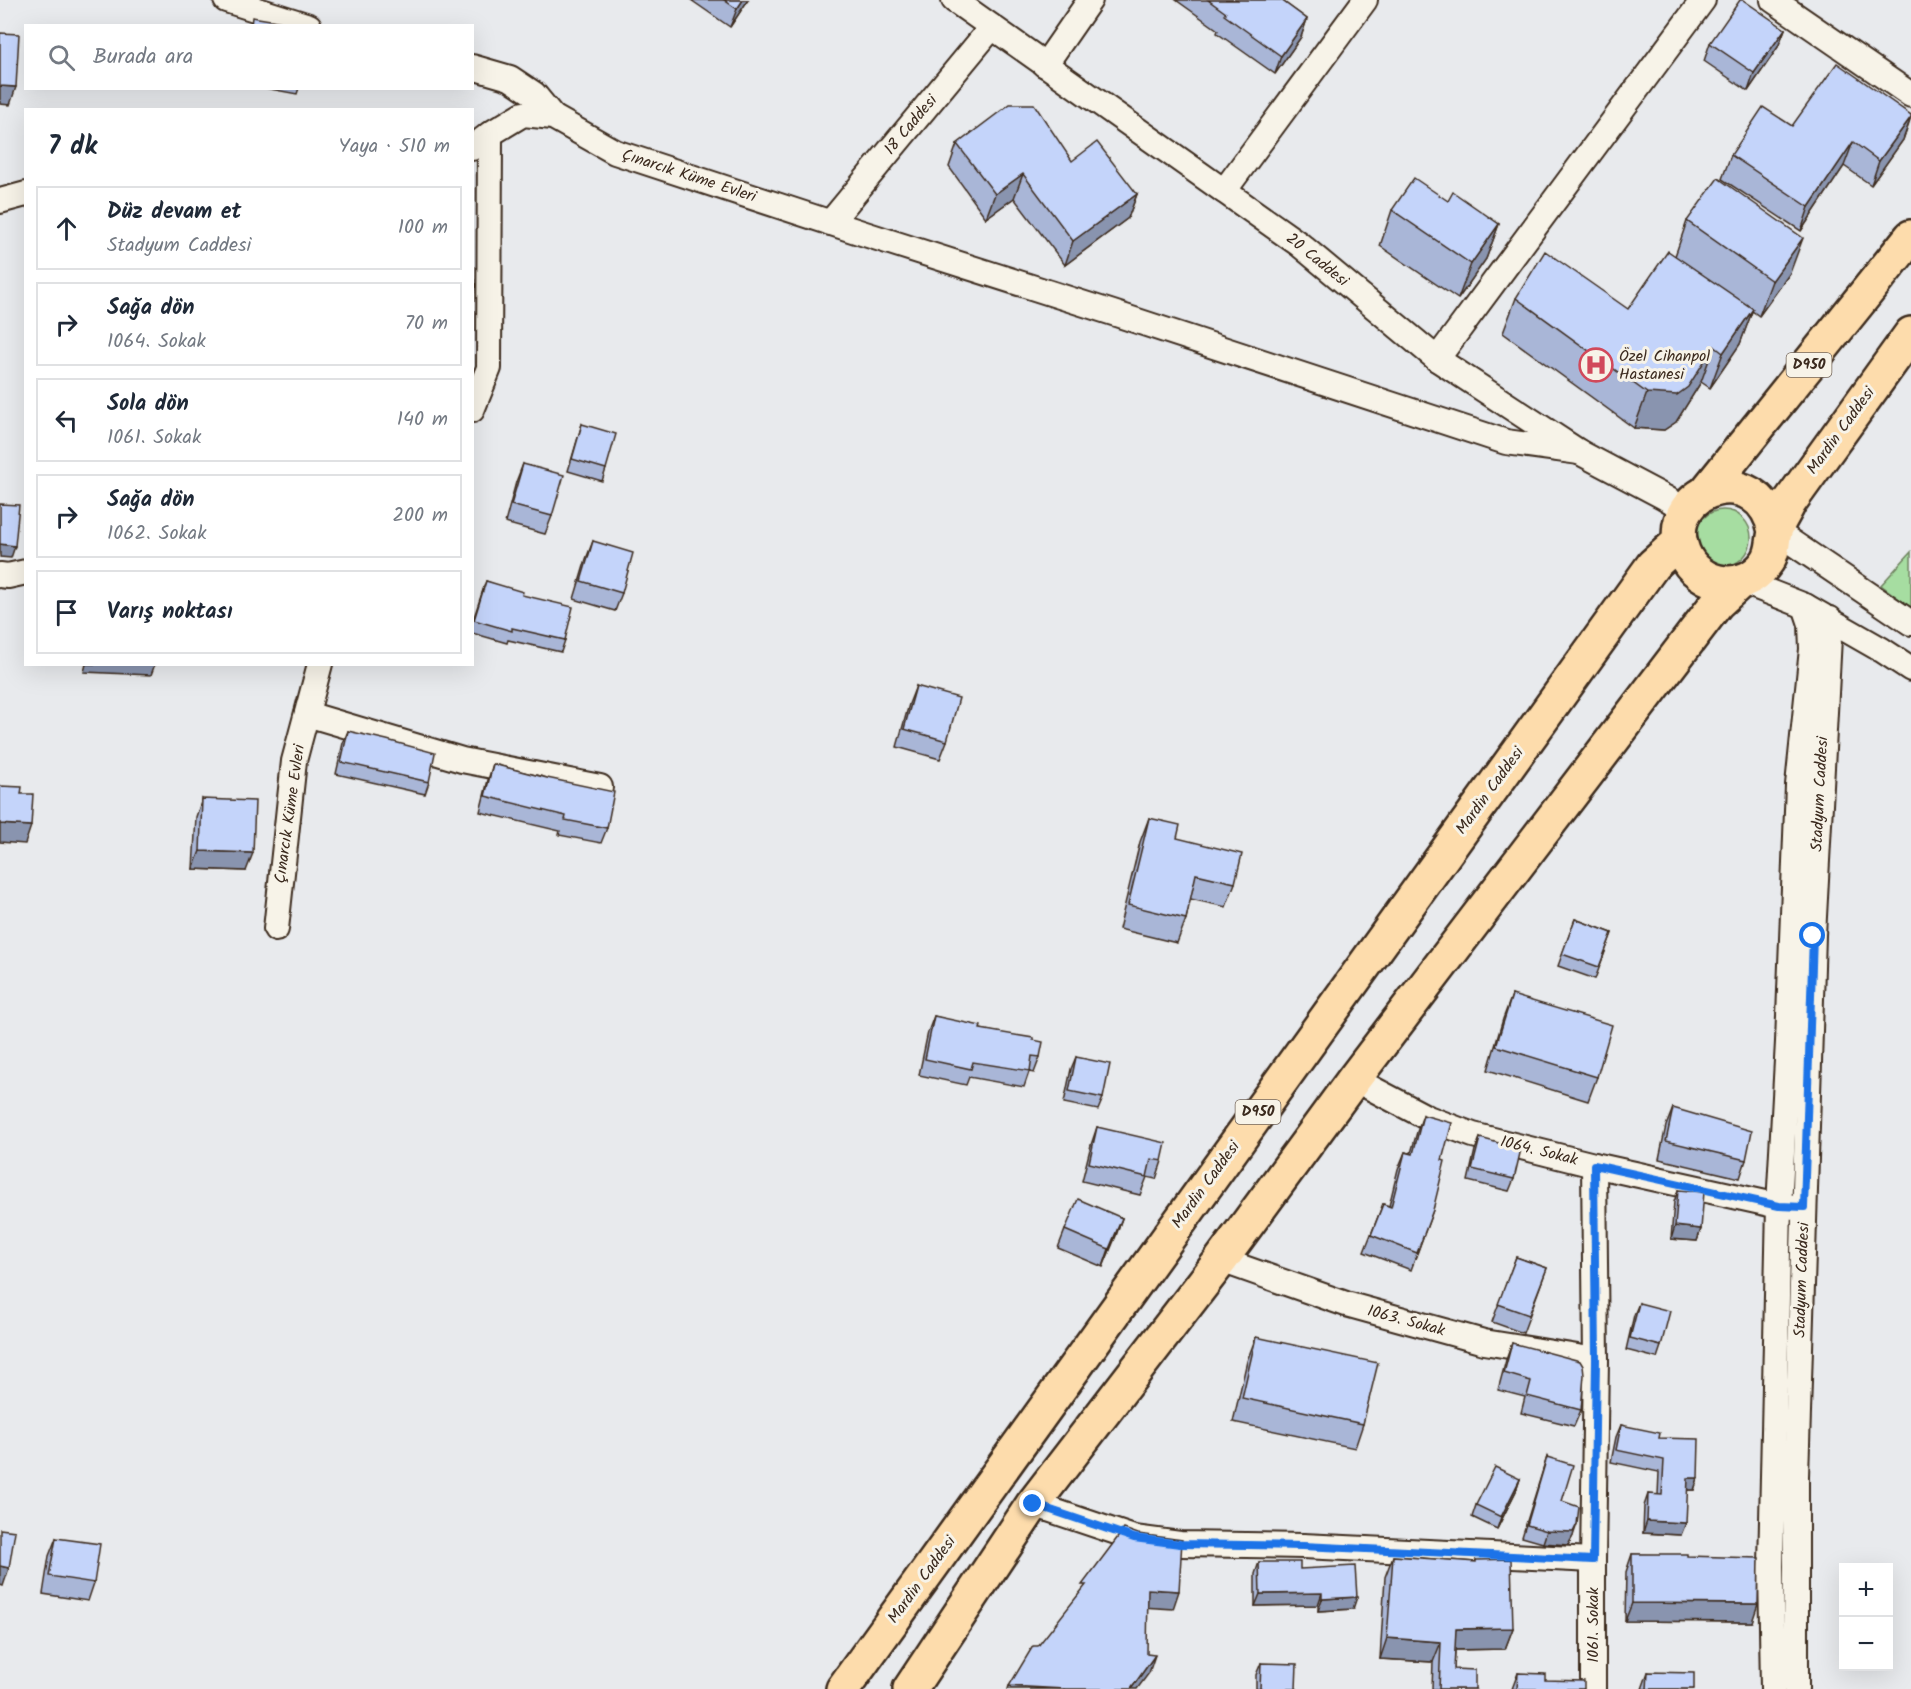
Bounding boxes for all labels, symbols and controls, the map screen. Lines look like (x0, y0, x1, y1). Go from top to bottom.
search box (24, 24, 474, 90)
text: Burada ara (93, 40, 193, 75)
icon: search (45, 41, 78, 74)
street label: 18 Caddesi (878, 88, 944, 161)
text: 7 dk (48, 126, 97, 168)
text: Yaya · 510 m (339, 131, 450, 163)
street label: Çınarcık Küme Evleri (618, 142, 761, 210)
text: Düz devam et (107, 195, 241, 230)
icon: ahead (50, 212, 83, 245)
text: 100 m (398, 212, 448, 244)
street label: 20 Caddesi (1280, 227, 1355, 294)
text: Stadyum Caddesi (107, 230, 251, 262)
text: Sağa dön (107, 291, 194, 326)
icon: right (50, 308, 83, 341)
text: 70 m (405, 308, 448, 340)
text: 1064. Sokak (107, 326, 206, 358)
place label: Özel Cihanpol Hastanesi (1619, 344, 1710, 387)
hospital icon: Özel Cihanpol Hastanesi (1578, 347, 1614, 383)
road number: D950 (1786, 353, 1832, 377)
street label: Mardin Caddesi (1801, 381, 1882, 480)
text: Sola dön (107, 387, 189, 422)
icon: left (50, 404, 83, 437)
text: 140 m (397, 404, 448, 436)
text: 1061. Sokak (107, 422, 201, 454)
text: Sağa dön (107, 483, 194, 518)
icon: right (50, 500, 83, 533)
text: 200 m (392, 500, 448, 532)
text: 1062. Sokak (107, 518, 207, 550)
text: Varış noktası (107, 595, 233, 630)
icon: arrive (50, 596, 83, 629)
street label: Stadyum Caddesi (1804, 735, 1836, 852)
street label: Mardin Caddesi (1450, 741, 1531, 840)
street label: Çınarcık Küme Evleri (268, 742, 312, 885)
route start (1799, 922, 1825, 948)
road number: D950 (1236, 1100, 1280, 1124)
street label: 1064. Sokak (1498, 1129, 1581, 1173)
street label: Mardin Caddesi (1166, 1135, 1247, 1234)
street label: Stadyum Caddesi (1787, 1221, 1817, 1338)
street label: 1063. Sokak (1364, 1299, 1448, 1343)
route end (1019, 1490, 1045, 1516)
street label: Mardin Caddesi (882, 1530, 963, 1629)
map controls (1839, 1563, 1893, 1671)
button: + (1839, 1563, 1893, 1617)
street label: 1061. Sokak (1581, 1587, 1606, 1663)
button: − (1839, 1617, 1893, 1671)

